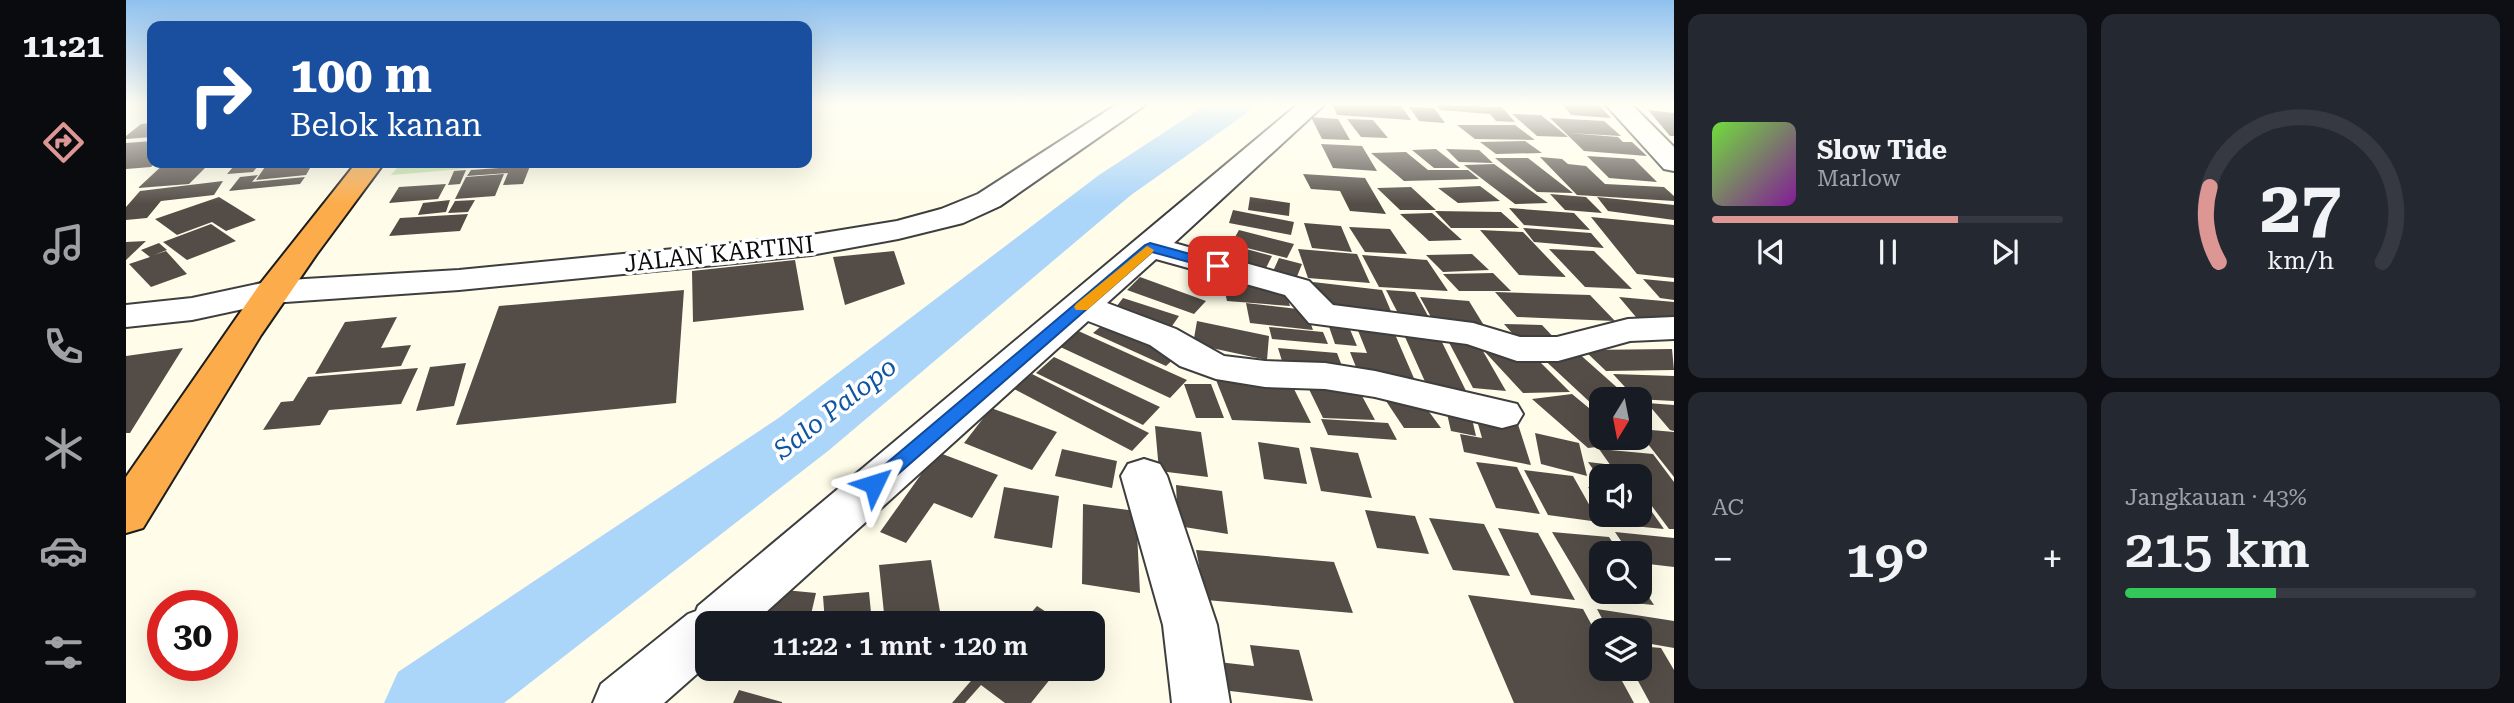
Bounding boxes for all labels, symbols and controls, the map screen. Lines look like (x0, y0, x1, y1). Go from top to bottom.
text: 11:21 (22, 27, 104, 65)
text: 100 m (290, 47, 432, 104)
icon: right (175, 49, 266, 140)
text: Belok kanan (290, 106, 482, 144)
icon: directions (39, 118, 88, 167)
text: Slow Tide (1817, 135, 1947, 165)
text: Marlow (1817, 165, 1900, 192)
text: 27 (2260, 166, 2341, 251)
icon: music (39, 220, 88, 269)
street label: JALAN KARTINI (623, 230, 815, 278)
icon: previous (1752, 233, 1790, 271)
icon: pause (1869, 233, 1907, 271)
icon: next (1986, 233, 2024, 271)
pin (1188, 236, 1248, 296)
text: km/h (2267, 246, 2334, 275)
icon: arrive (1199, 247, 1237, 285)
icon: phone (39, 322, 88, 371)
water label: Salo Palopo (767, 351, 902, 466)
north arrow (1589, 387, 1652, 450)
map controls (1589, 387, 1652, 681)
icon: climate (39, 424, 88, 473)
position arrow (837, 447, 911, 521)
button: sound (1589, 464, 1652, 527)
text: Jangkauan · 43% (2125, 484, 2307, 511)
text: AC (1712, 494, 1744, 521)
text: 215 km (2125, 519, 2310, 580)
icon: car (39, 526, 88, 575)
text: 19° (1846, 529, 1929, 590)
text: − (1712, 537, 1733, 581)
text: + (2042, 537, 2063, 581)
button: search (1589, 541, 1652, 604)
speed limit sign: 30 (147, 590, 238, 681)
button: layers (1589, 618, 1652, 681)
icon: filters (39, 628, 88, 677)
text: 11:22 · 1 mnt · 120 m (772, 631, 1028, 661)

